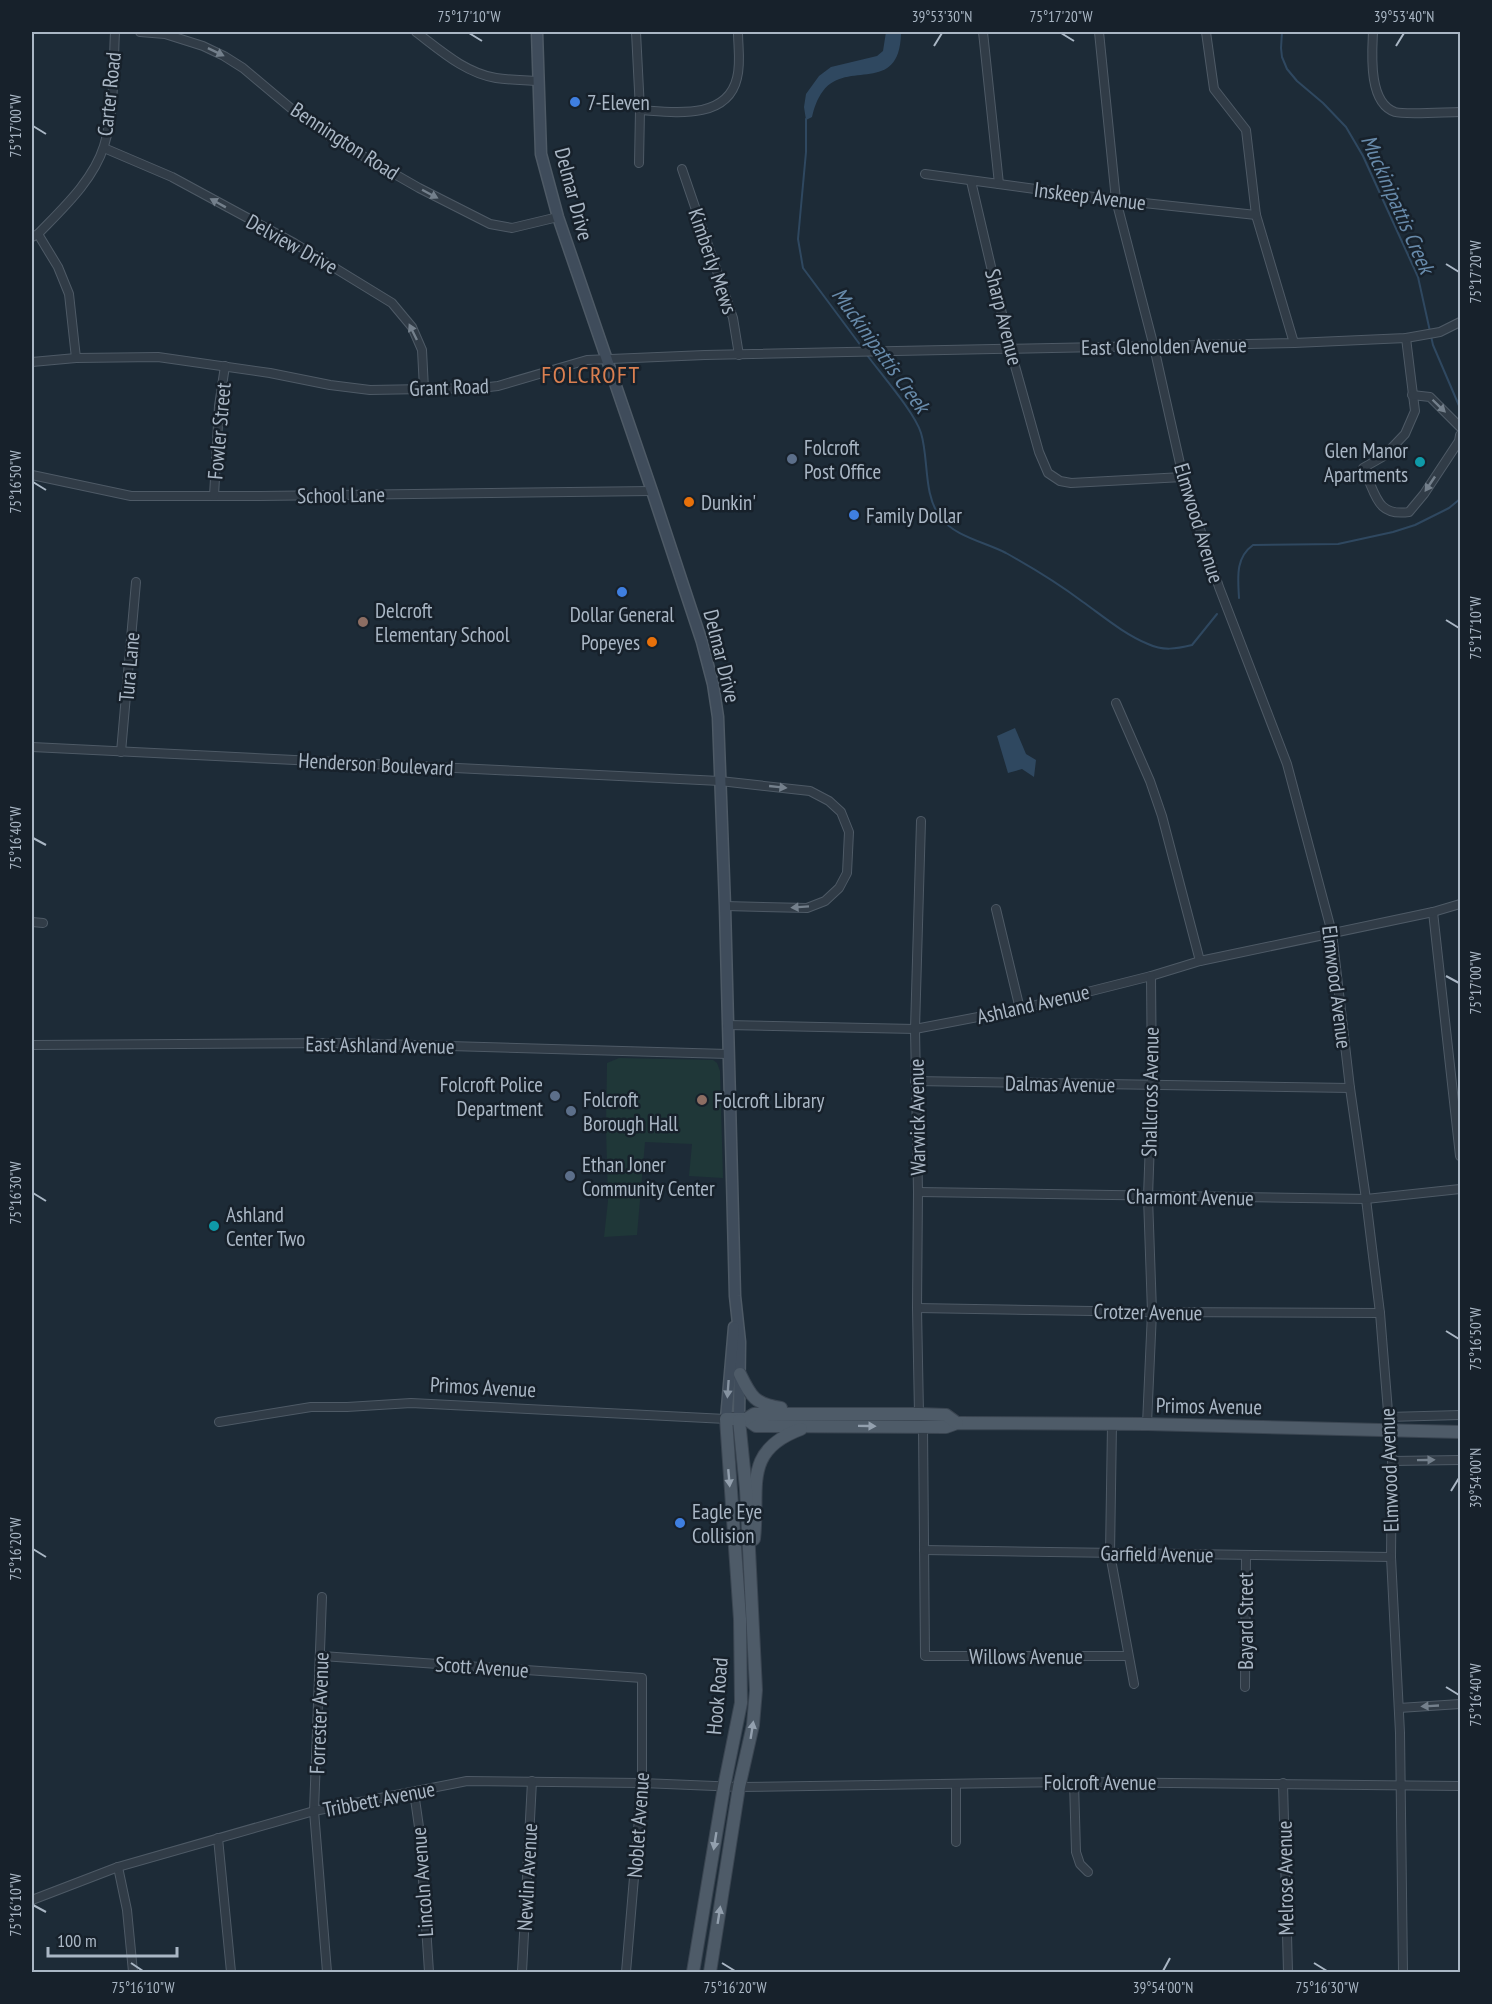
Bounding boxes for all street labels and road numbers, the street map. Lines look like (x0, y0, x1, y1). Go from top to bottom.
street label: Carter Road (91, 51, 127, 137)
street label: Bennington Road (286, 96, 404, 186)
street label: Delmar Drive (549, 145, 599, 243)
street label: Inskeep Avenue (1033, 176, 1147, 216)
street label: Kimberly Mews (682, 205, 744, 317)
street label: Delview Drive (242, 208, 342, 280)
street label: Sharp Avenue (979, 266, 1029, 368)
street label: East Glenolden Avenue (1081, 331, 1247, 361)
street label: Grant Road (409, 372, 489, 402)
street label: Fowler Street (201, 381, 237, 481)
street label: Elmwood Avenue (1168, 460, 1230, 586)
street label: School Lane (297, 481, 385, 509)
street label: Delmar Drive (697, 607, 747, 705)
street label: Tura Lane (112, 631, 146, 703)
street label: Henderson Boulevard (298, 746, 454, 782)
street label: Elmwood Avenue (1316, 924, 1358, 1050)
street label: Ashland Avenue (974, 978, 1092, 1030)
street label: Shallcross Avenue (1135, 1027, 1165, 1157)
street label: East Ashland Avenue (305, 1030, 455, 1060)
street label: Warwick Avenue (902, 1058, 932, 1176)
street label: Dalmas Avenue (1005, 1070, 1115, 1098)
street label: Charmont Avenue (1126, 1182, 1254, 1212)
street label: Crotzer Avenue (1093, 1298, 1203, 1326)
street label: Primos Avenue (429, 1371, 537, 1403)
street label: Primos Avenue (1156, 1392, 1262, 1420)
street label: Elmwood Avenue (1373, 1408, 1405, 1532)
street label: Garfield Avenue (1100, 1540, 1214, 1568)
street label: Bayard Street (1232, 1572, 1259, 1670)
street label: Willows Avenue (969, 1643, 1083, 1670)
street label: Scott Avenue (434, 1650, 530, 1684)
street label: Forrester Avenue (303, 1652, 335, 1774)
street label: Hook Road (700, 1656, 734, 1736)
street label: Folcroft Avenue (1044, 1769, 1156, 1796)
street label: Noblet Avenue (621, 1771, 655, 1879)
street label: Tribbett Avenue (321, 1775, 437, 1823)
street label: Melrose Avenue (1271, 1820, 1299, 1936)
street label: Newlin Avenue (511, 1822, 543, 1932)
street label: Lincoln Avenue (405, 1826, 439, 1938)

